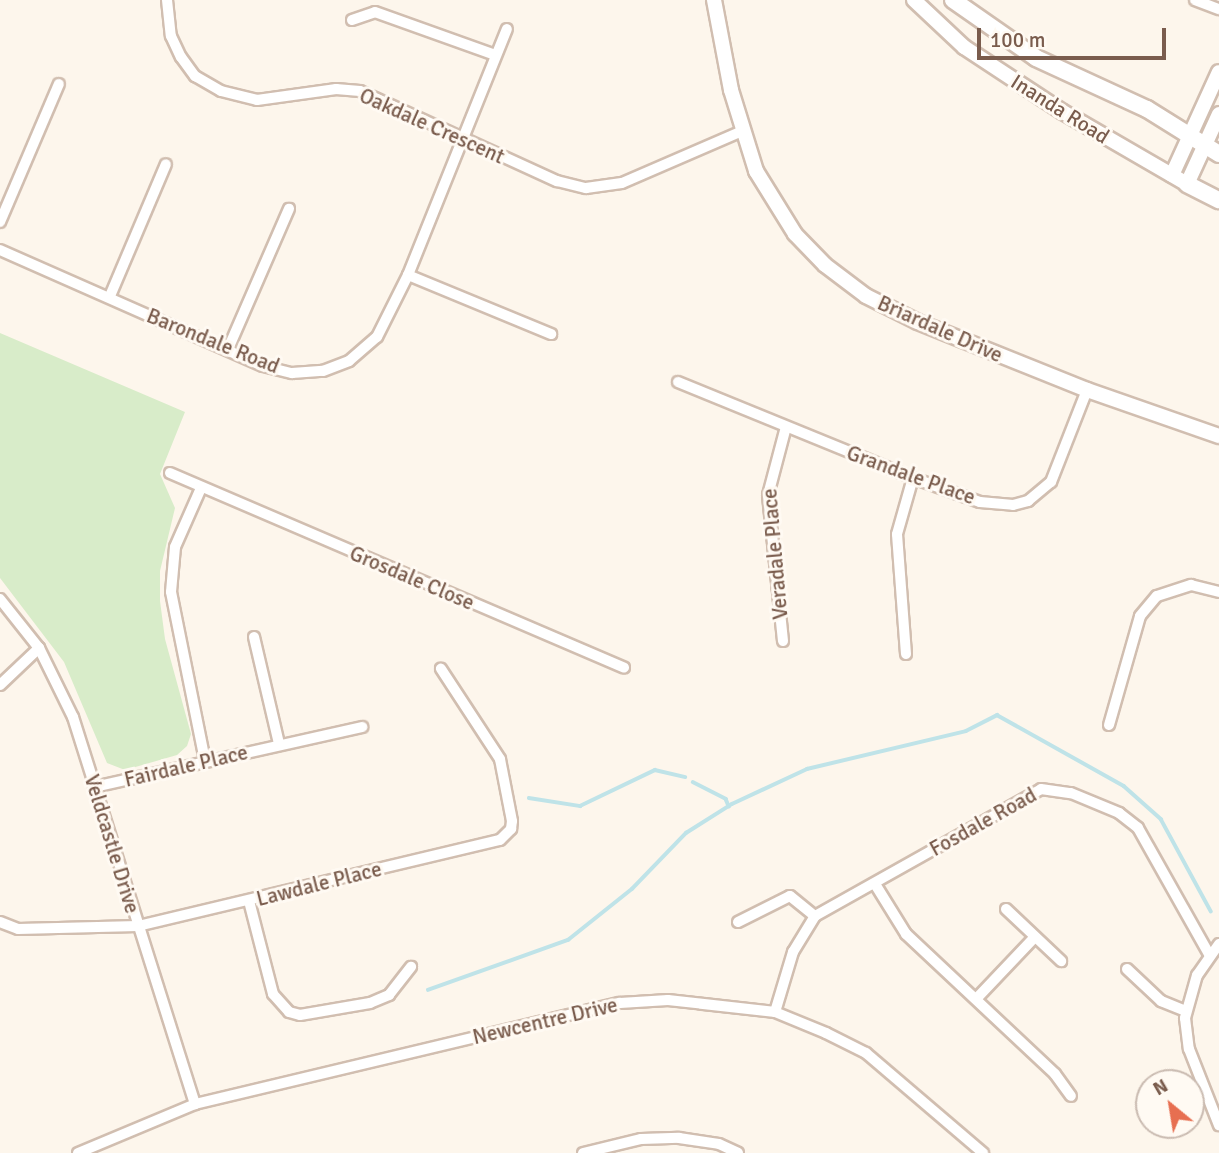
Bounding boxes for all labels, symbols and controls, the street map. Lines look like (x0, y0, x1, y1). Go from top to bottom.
scale bar (981, 14, 1170, 58)
text: 100 m (990, 27, 1045, 53)
street label: Inanda Road (1006, 69, 1114, 149)
street label: Oakdale Crescent (356, 83, 508, 169)
street label: Briardale Drive (874, 290, 1006, 368)
street label: Barondale Road (143, 303, 283, 379)
street label: Grandale Place (843, 440, 979, 510)
street label: Veradale Place (757, 487, 793, 621)
street label: Grosdale Close (346, 540, 478, 616)
street label: Fairdale Place (122, 740, 250, 792)
street label: Veldcastle Drive (79, 772, 145, 916)
street label: Fosdale Road (925, 782, 1041, 862)
street label: Lawdale Place (254, 856, 384, 912)
street label: Newcentre Drive (470, 992, 620, 1050)
north arrow (1135, 1069, 1205, 1139)
text: N (1149, 1074, 1172, 1101)

